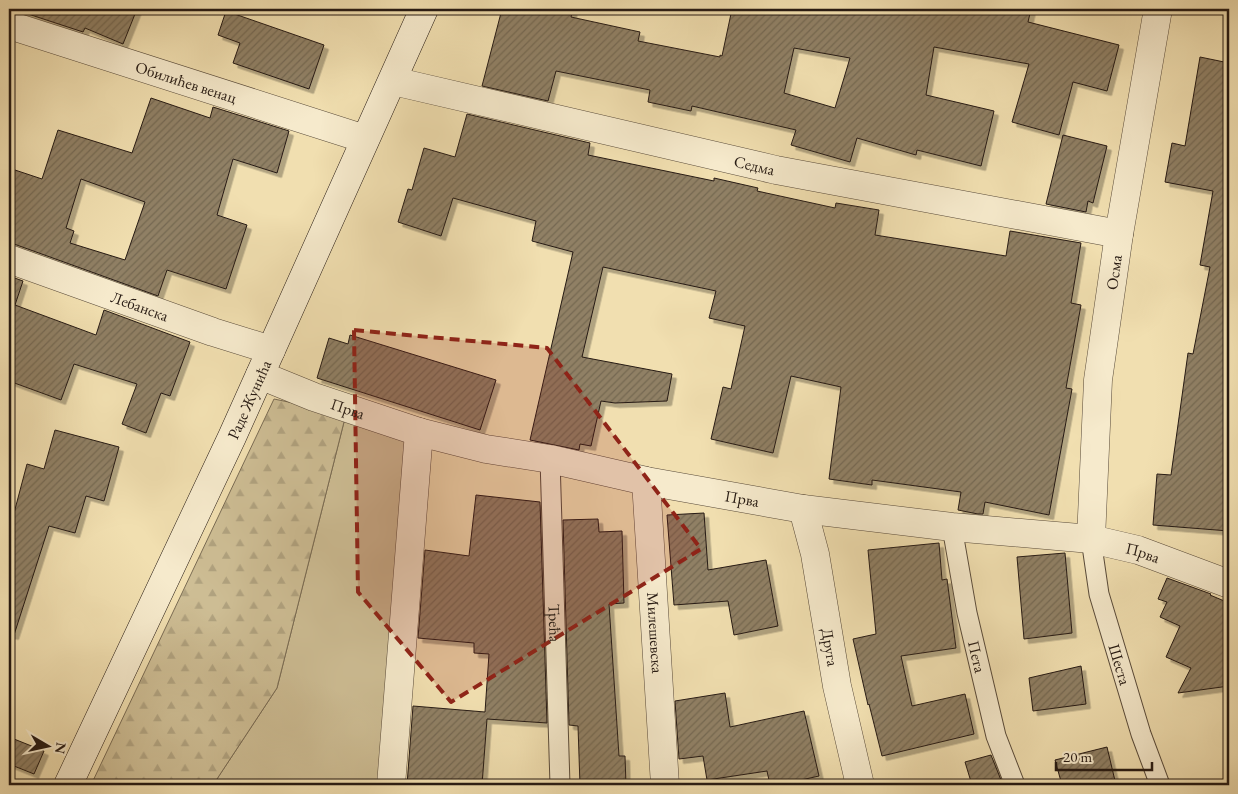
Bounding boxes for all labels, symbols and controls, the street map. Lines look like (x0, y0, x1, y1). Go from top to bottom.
street label: Обилићев венац (133, 56, 240, 108)
street label: Седма (732, 150, 777, 180)
street label: Осма (1101, 253, 1126, 291)
street label: Лебанска (108, 286, 172, 326)
street label: Раде Жунића (222, 356, 276, 442)
street label: Прва (328, 393, 368, 424)
street label: Прва (723, 485, 762, 512)
street label: Прва (1124, 537, 1163, 568)
street label: Милешевска (642, 592, 669, 674)
street label: Трећа (544, 603, 566, 643)
street label: Друга (817, 627, 844, 668)
street label: Пета (963, 638, 991, 675)
street label: Шеста (1104, 641, 1136, 688)
north arrow (22, 722, 72, 772)
scale bar (1056, 739, 1152, 771)
text: N (51, 741, 71, 756)
text: 20 m (1063, 747, 1092, 766)

